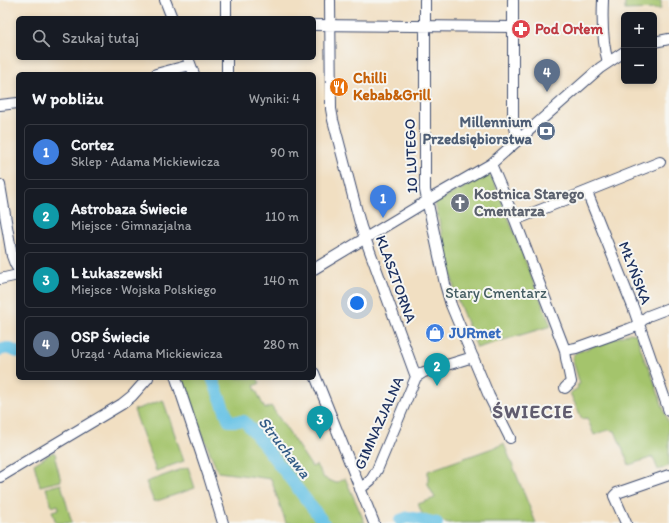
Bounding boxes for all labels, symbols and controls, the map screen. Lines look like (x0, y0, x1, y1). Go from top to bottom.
map controls (621, 12, 657, 84)
button: + (621, 12, 657, 48)
search box (16, 16, 316, 60)
pharmacy icon: Pod Orłem (510, 18, 532, 40)
place label: Pod Orłem (535, 20, 603, 38)
icon: search (30, 27, 52, 49)
text: Szukaj tutaj (62, 29, 139, 47)
button: − (621, 48, 657, 84)
pin: 4 (534, 59, 560, 92)
place label: Chilli Kebab&Grill (353, 69, 432, 104)
restaurant icon: Chilli Kebab&Grill (328, 76, 350, 98)
text: W pobliżu (32, 88, 103, 108)
text: Wyniki: 4 (249, 91, 300, 106)
place label: Millennium Przedsiębiorstwa (423, 113, 533, 149)
street label: 10 LUTEGO (401, 118, 421, 194)
bank icon: Millennium Przedsiębiorstwa (535, 120, 557, 142)
text: Cortez (71, 136, 114, 154)
text: 1 (43, 145, 49, 160)
text: 90 m (270, 145, 299, 160)
text: Sklep · Adama Mickiewicza (71, 154, 220, 169)
pin: 1 (370, 185, 396, 218)
place label: Kostnica Starego Cmentarza (474, 185, 585, 220)
church icon: Kostnica Starego Cmentarza (449, 192, 471, 214)
text: Astrobaza Świecie (71, 200, 187, 218)
text: 2 (43, 209, 49, 224)
text: 110 m (265, 209, 299, 224)
text: Miejsce · Gimnazjalna (71, 218, 191, 233)
street label: KLASZTORNA (372, 233, 420, 326)
street label: MŁYŃSKA (615, 239, 655, 307)
text: L Łukaszewski (71, 264, 162, 282)
text: 3 (42, 273, 50, 288)
text: 140 m (263, 273, 299, 288)
text: Miejsce · Wojska Polskiego (71, 282, 216, 297)
park label: Stary Cmentarz (445, 284, 547, 302)
your location (347, 293, 367, 313)
shop icon: JURmet (424, 322, 446, 344)
place label: JURmet (448, 324, 501, 342)
text: OSP Świecie (71, 328, 150, 346)
text: 4 (42, 337, 50, 352)
text: 280 m (263, 337, 299, 352)
text: Urząd · Adama Mickiewicza (71, 346, 222, 361)
pin: 2 (424, 353, 450, 386)
street label: GIMNAZJALNA (350, 373, 408, 472)
district label: ŚWIECIE (492, 400, 574, 423)
pin: 3 (307, 406, 333, 439)
water label: Struchawa (255, 413, 315, 482)

